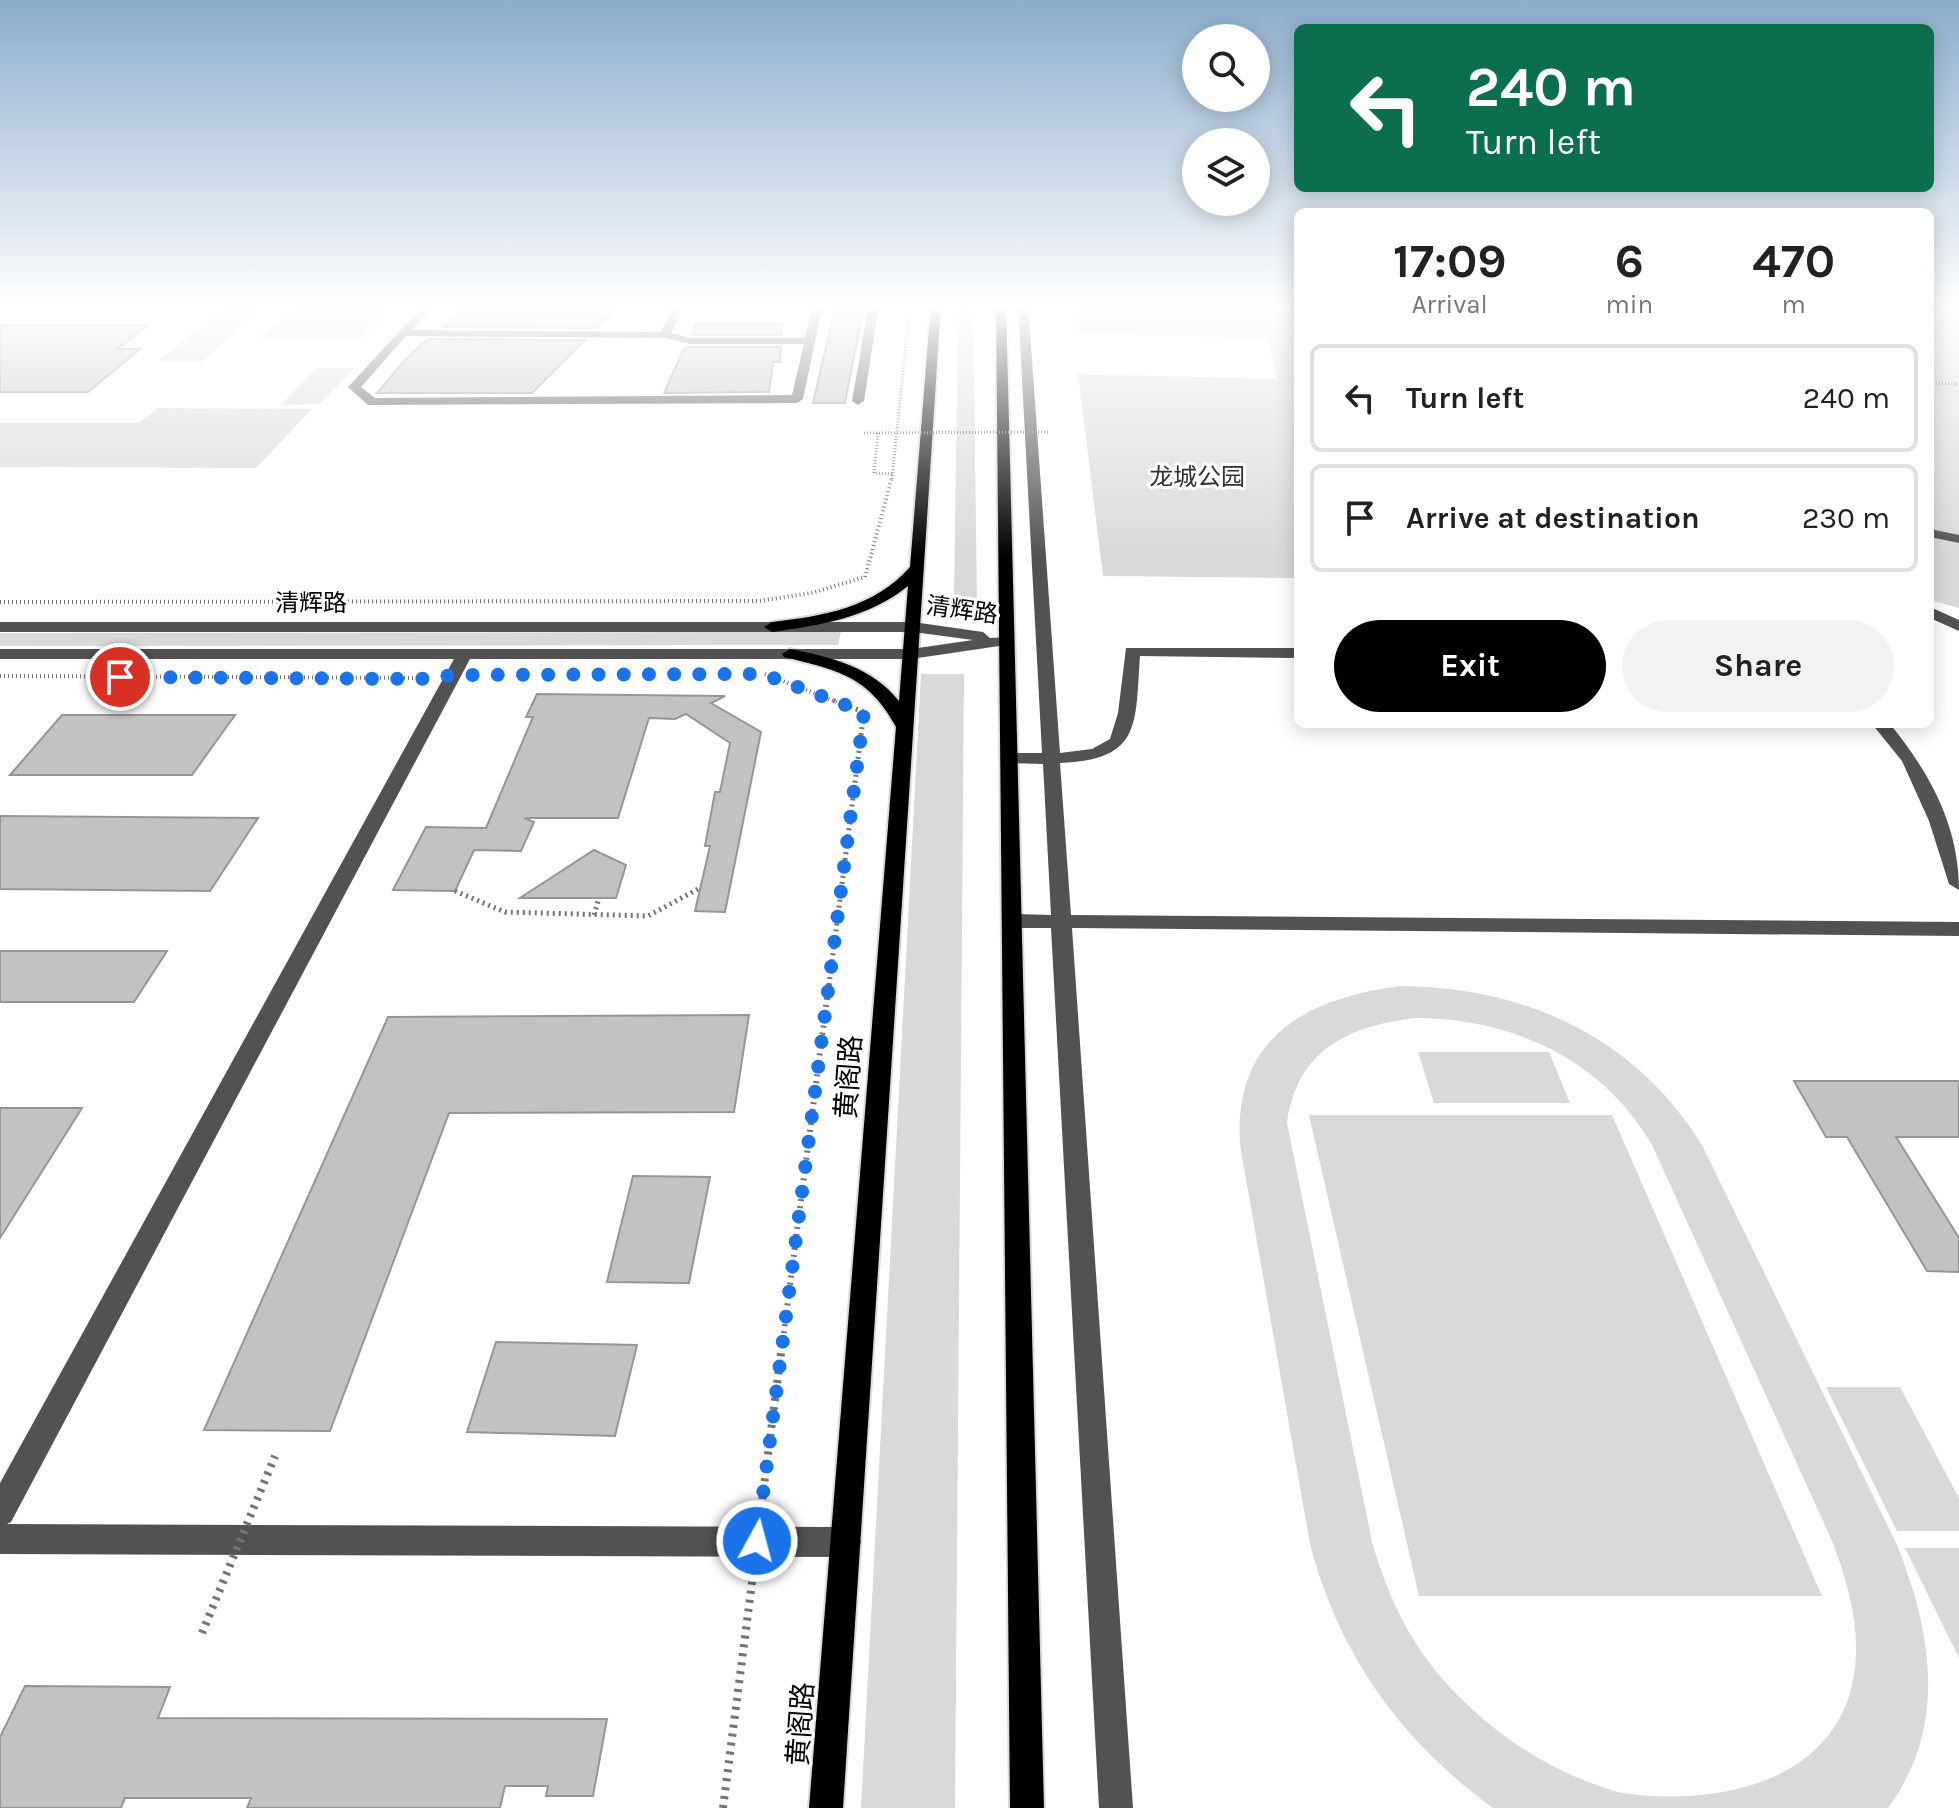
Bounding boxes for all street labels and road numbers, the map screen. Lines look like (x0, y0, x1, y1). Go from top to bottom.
street label: 清辉路 (275, 589, 347, 617)
street label: 清辉路 (924, 591, 1000, 629)
street label: 黄阁路 (829, 1034, 868, 1120)
street label: 黄阁路 (781, 1681, 820, 1767)

